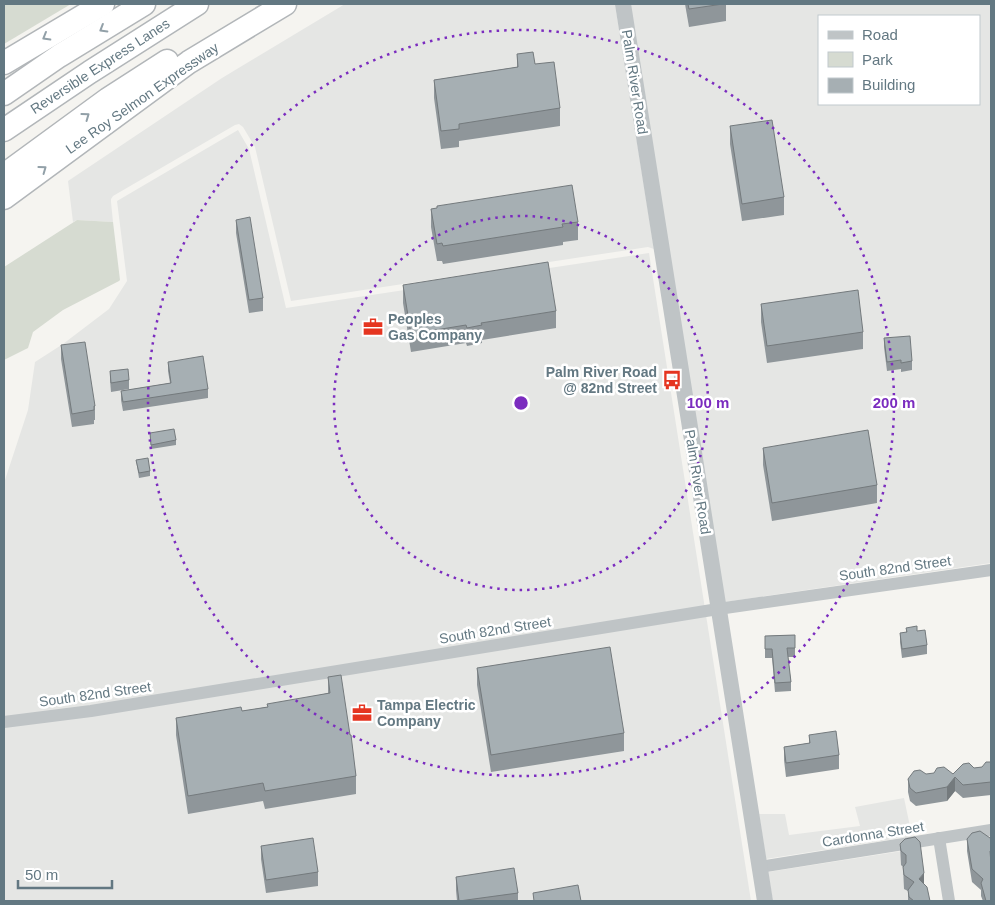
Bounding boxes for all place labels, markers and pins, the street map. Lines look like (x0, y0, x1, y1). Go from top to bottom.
place label: Peoples Gas Company (388, 311, 482, 343)
office icon: Peoples Gas Company (362, 316, 384, 338)
place label: Palm River Road @ 82nd Street (546, 364, 657, 396)
bus stop icon: Palm River Road @ 82nd Street (661, 369, 683, 391)
centre of rings (512, 394, 530, 412)
place label: Tampa Electric Company (377, 697, 476, 729)
office icon: Tampa Electric Company (351, 702, 373, 724)

